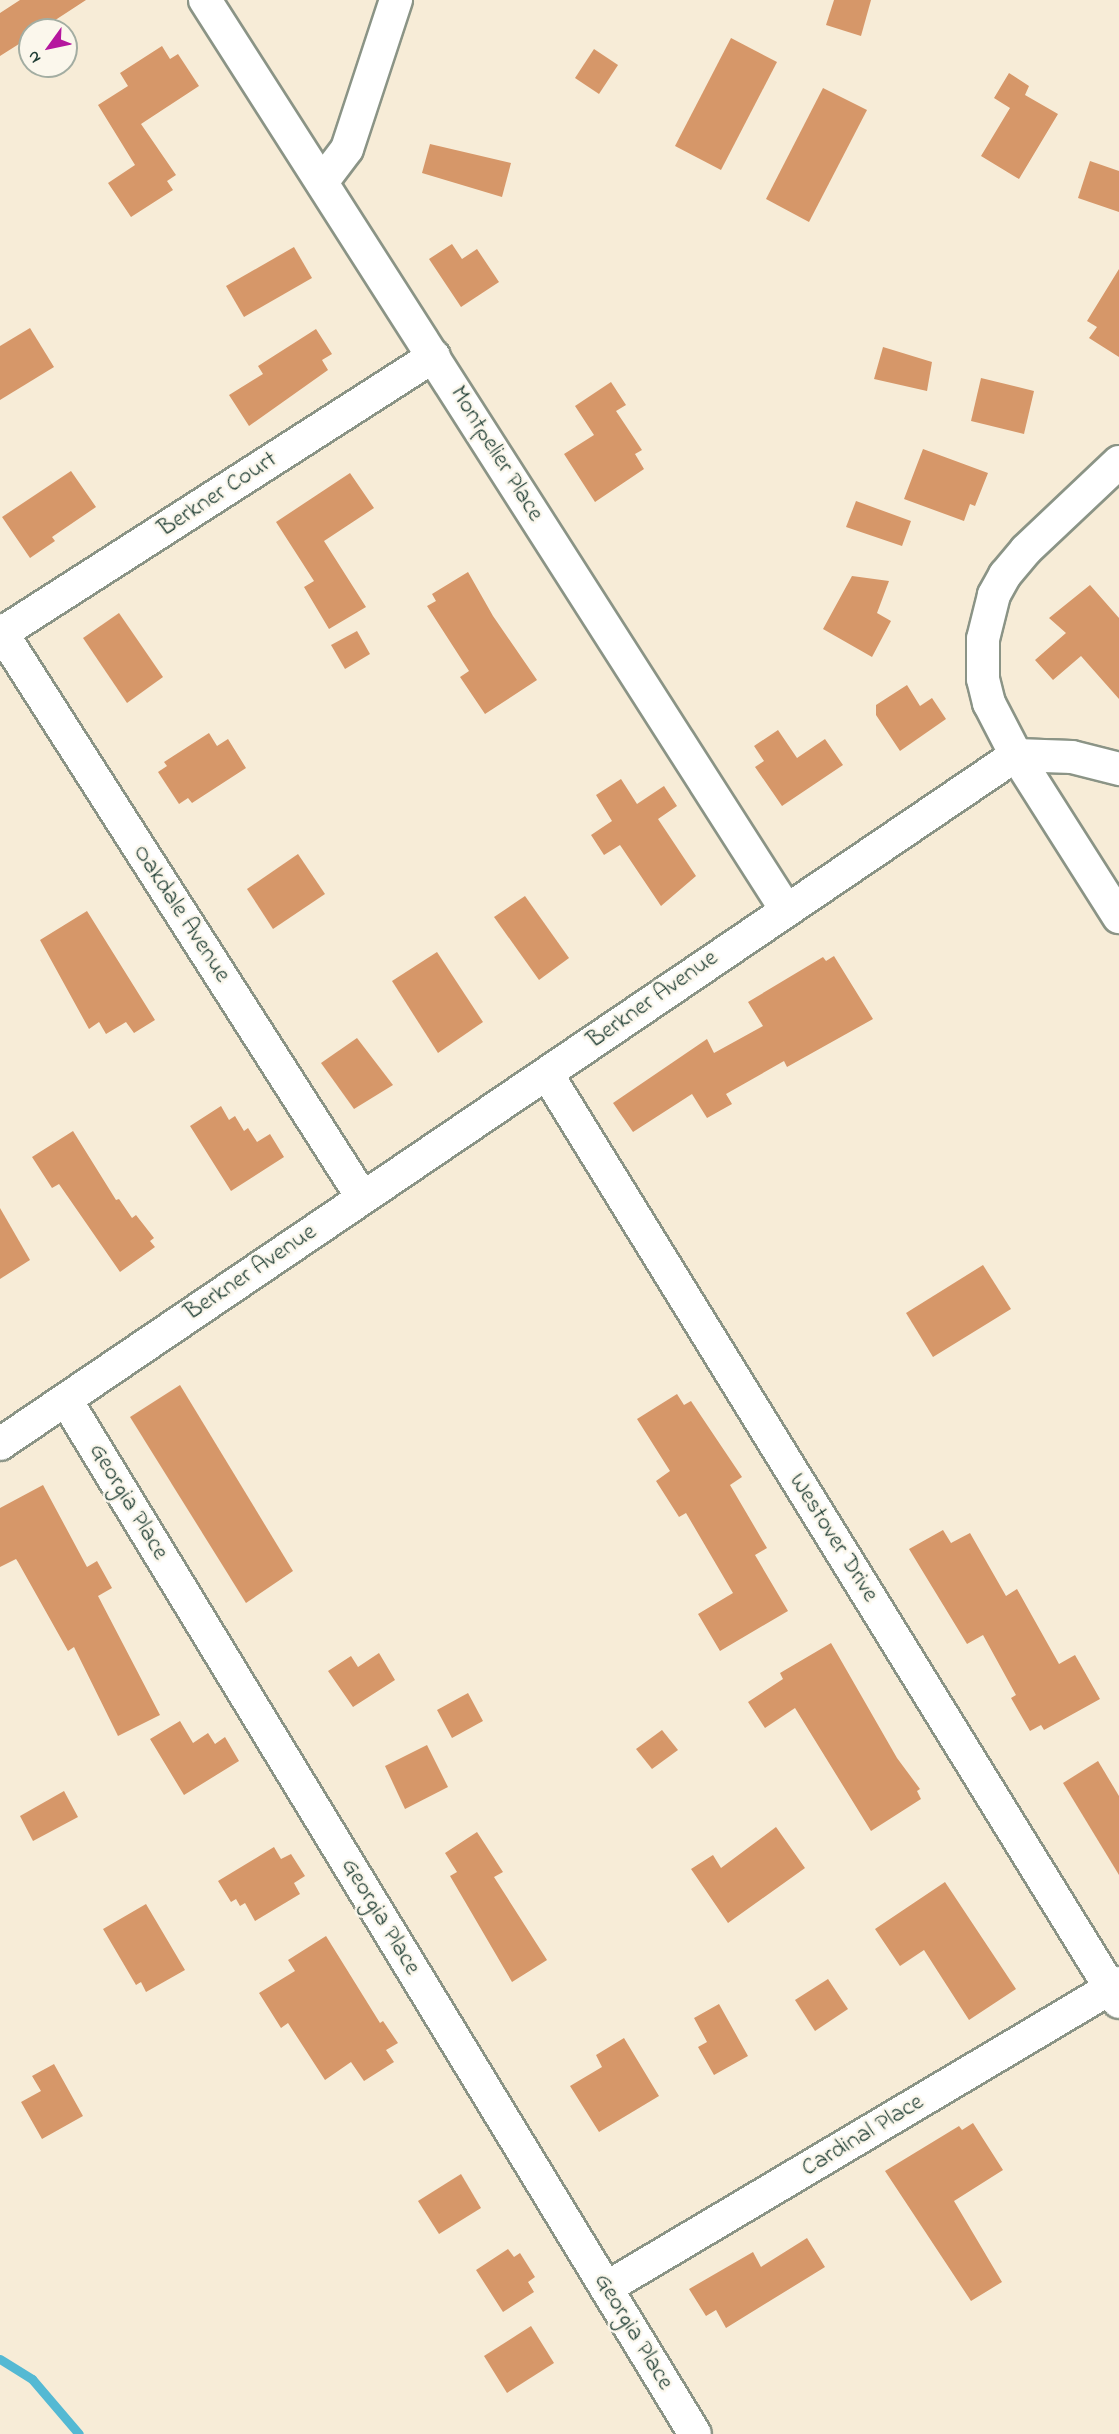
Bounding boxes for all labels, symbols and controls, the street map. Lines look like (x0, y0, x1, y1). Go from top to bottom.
north arrow (18, 18, 78, 78)
text: N (22, 46, 48, 68)
street label: Montpelier Place (443, 381, 549, 527)
street label: Berkner Court (153, 446, 283, 544)
street label: Oakdale Avenue (126, 840, 236, 988)
street label: Berkner Avenue (582, 944, 724, 1056)
street label: Berkner Avenue (180, 1218, 322, 1328)
street label: Georgia Place (82, 1439, 174, 1565)
street label: Westover Drive (782, 1468, 884, 1608)
street label: Georgia Place (334, 1854, 426, 1980)
street label: Cardinal Place (797, 2088, 929, 2184)
street label: Georgia Place (587, 2269, 679, 2395)

